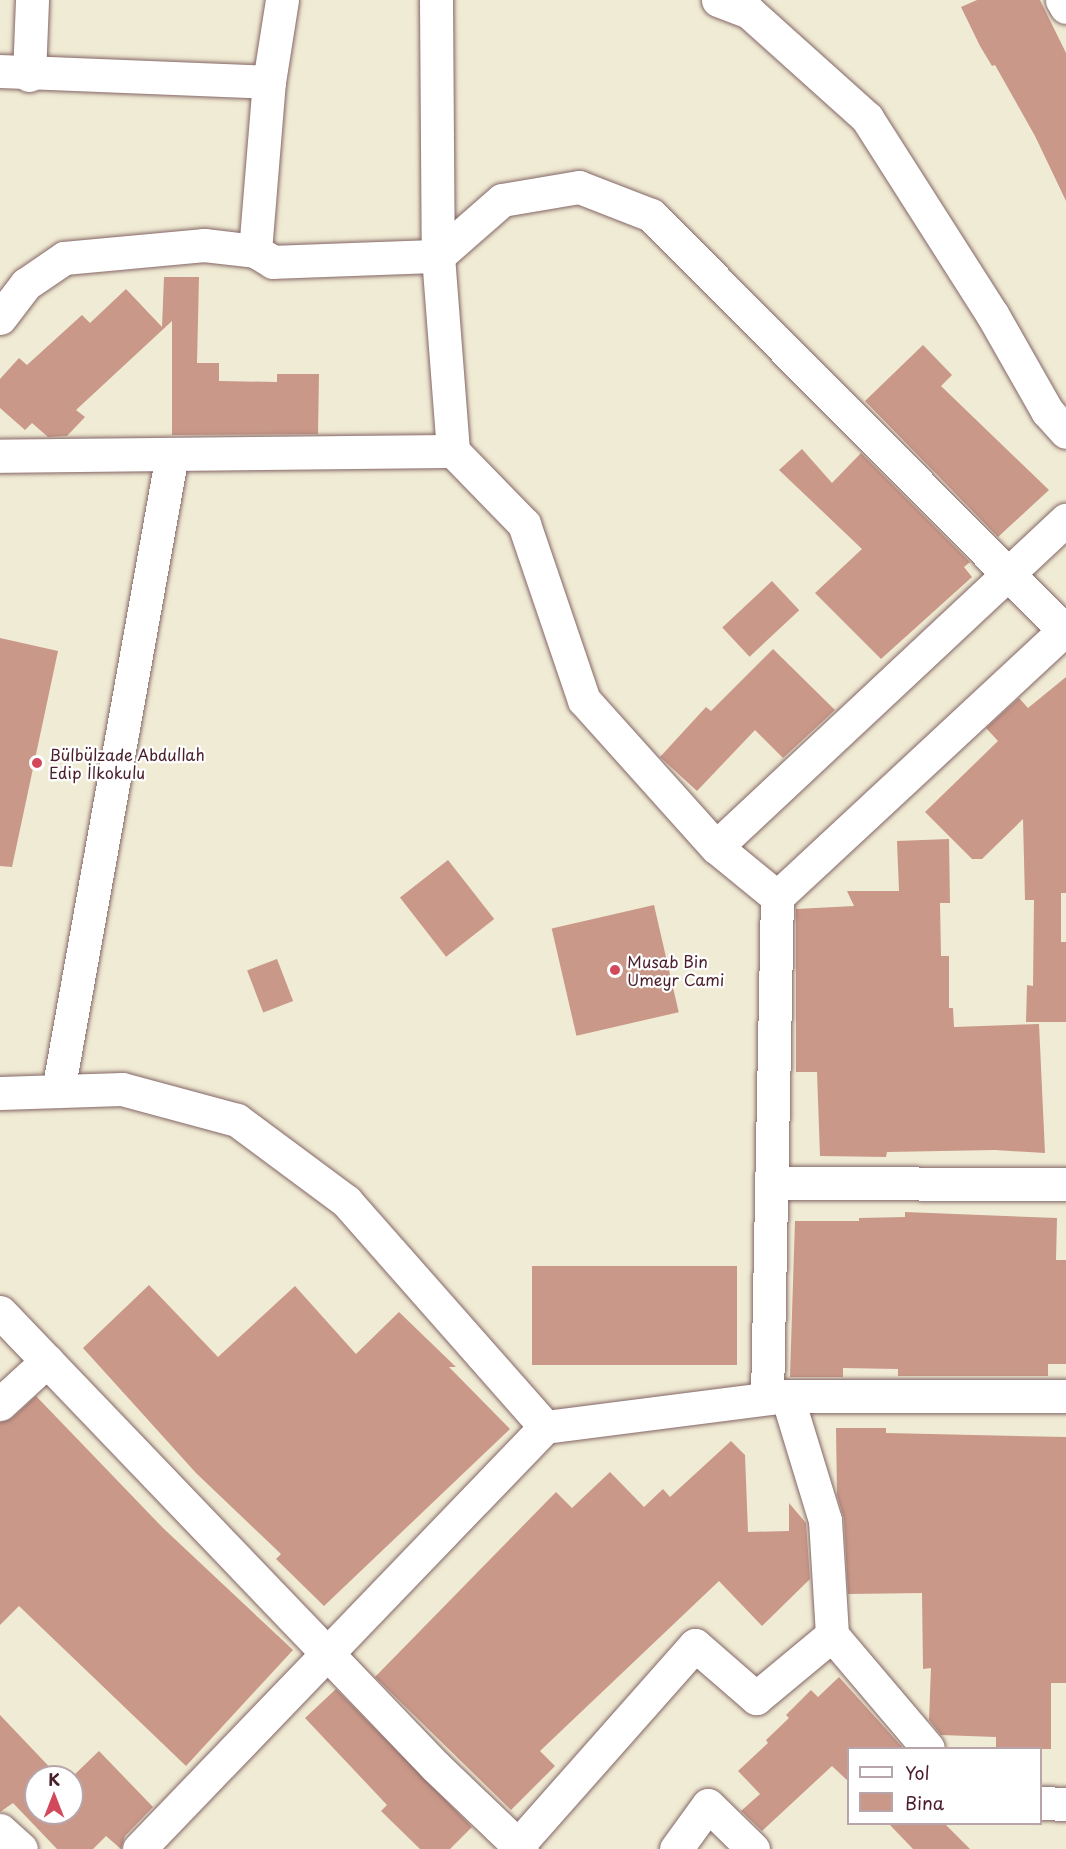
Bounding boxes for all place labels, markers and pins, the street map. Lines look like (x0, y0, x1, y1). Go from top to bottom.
place label: Bülbülzade Abdullah Edip İlkokulu (49, 744, 205, 782)
marker: Bülbülzade Abdullah Edip İlkokulu (30, 756, 44, 770)
place label: Musab Bin Umeyr Cami (627, 951, 725, 989)
marker: Musab Bin Umeyr Cami (608, 963, 622, 977)

